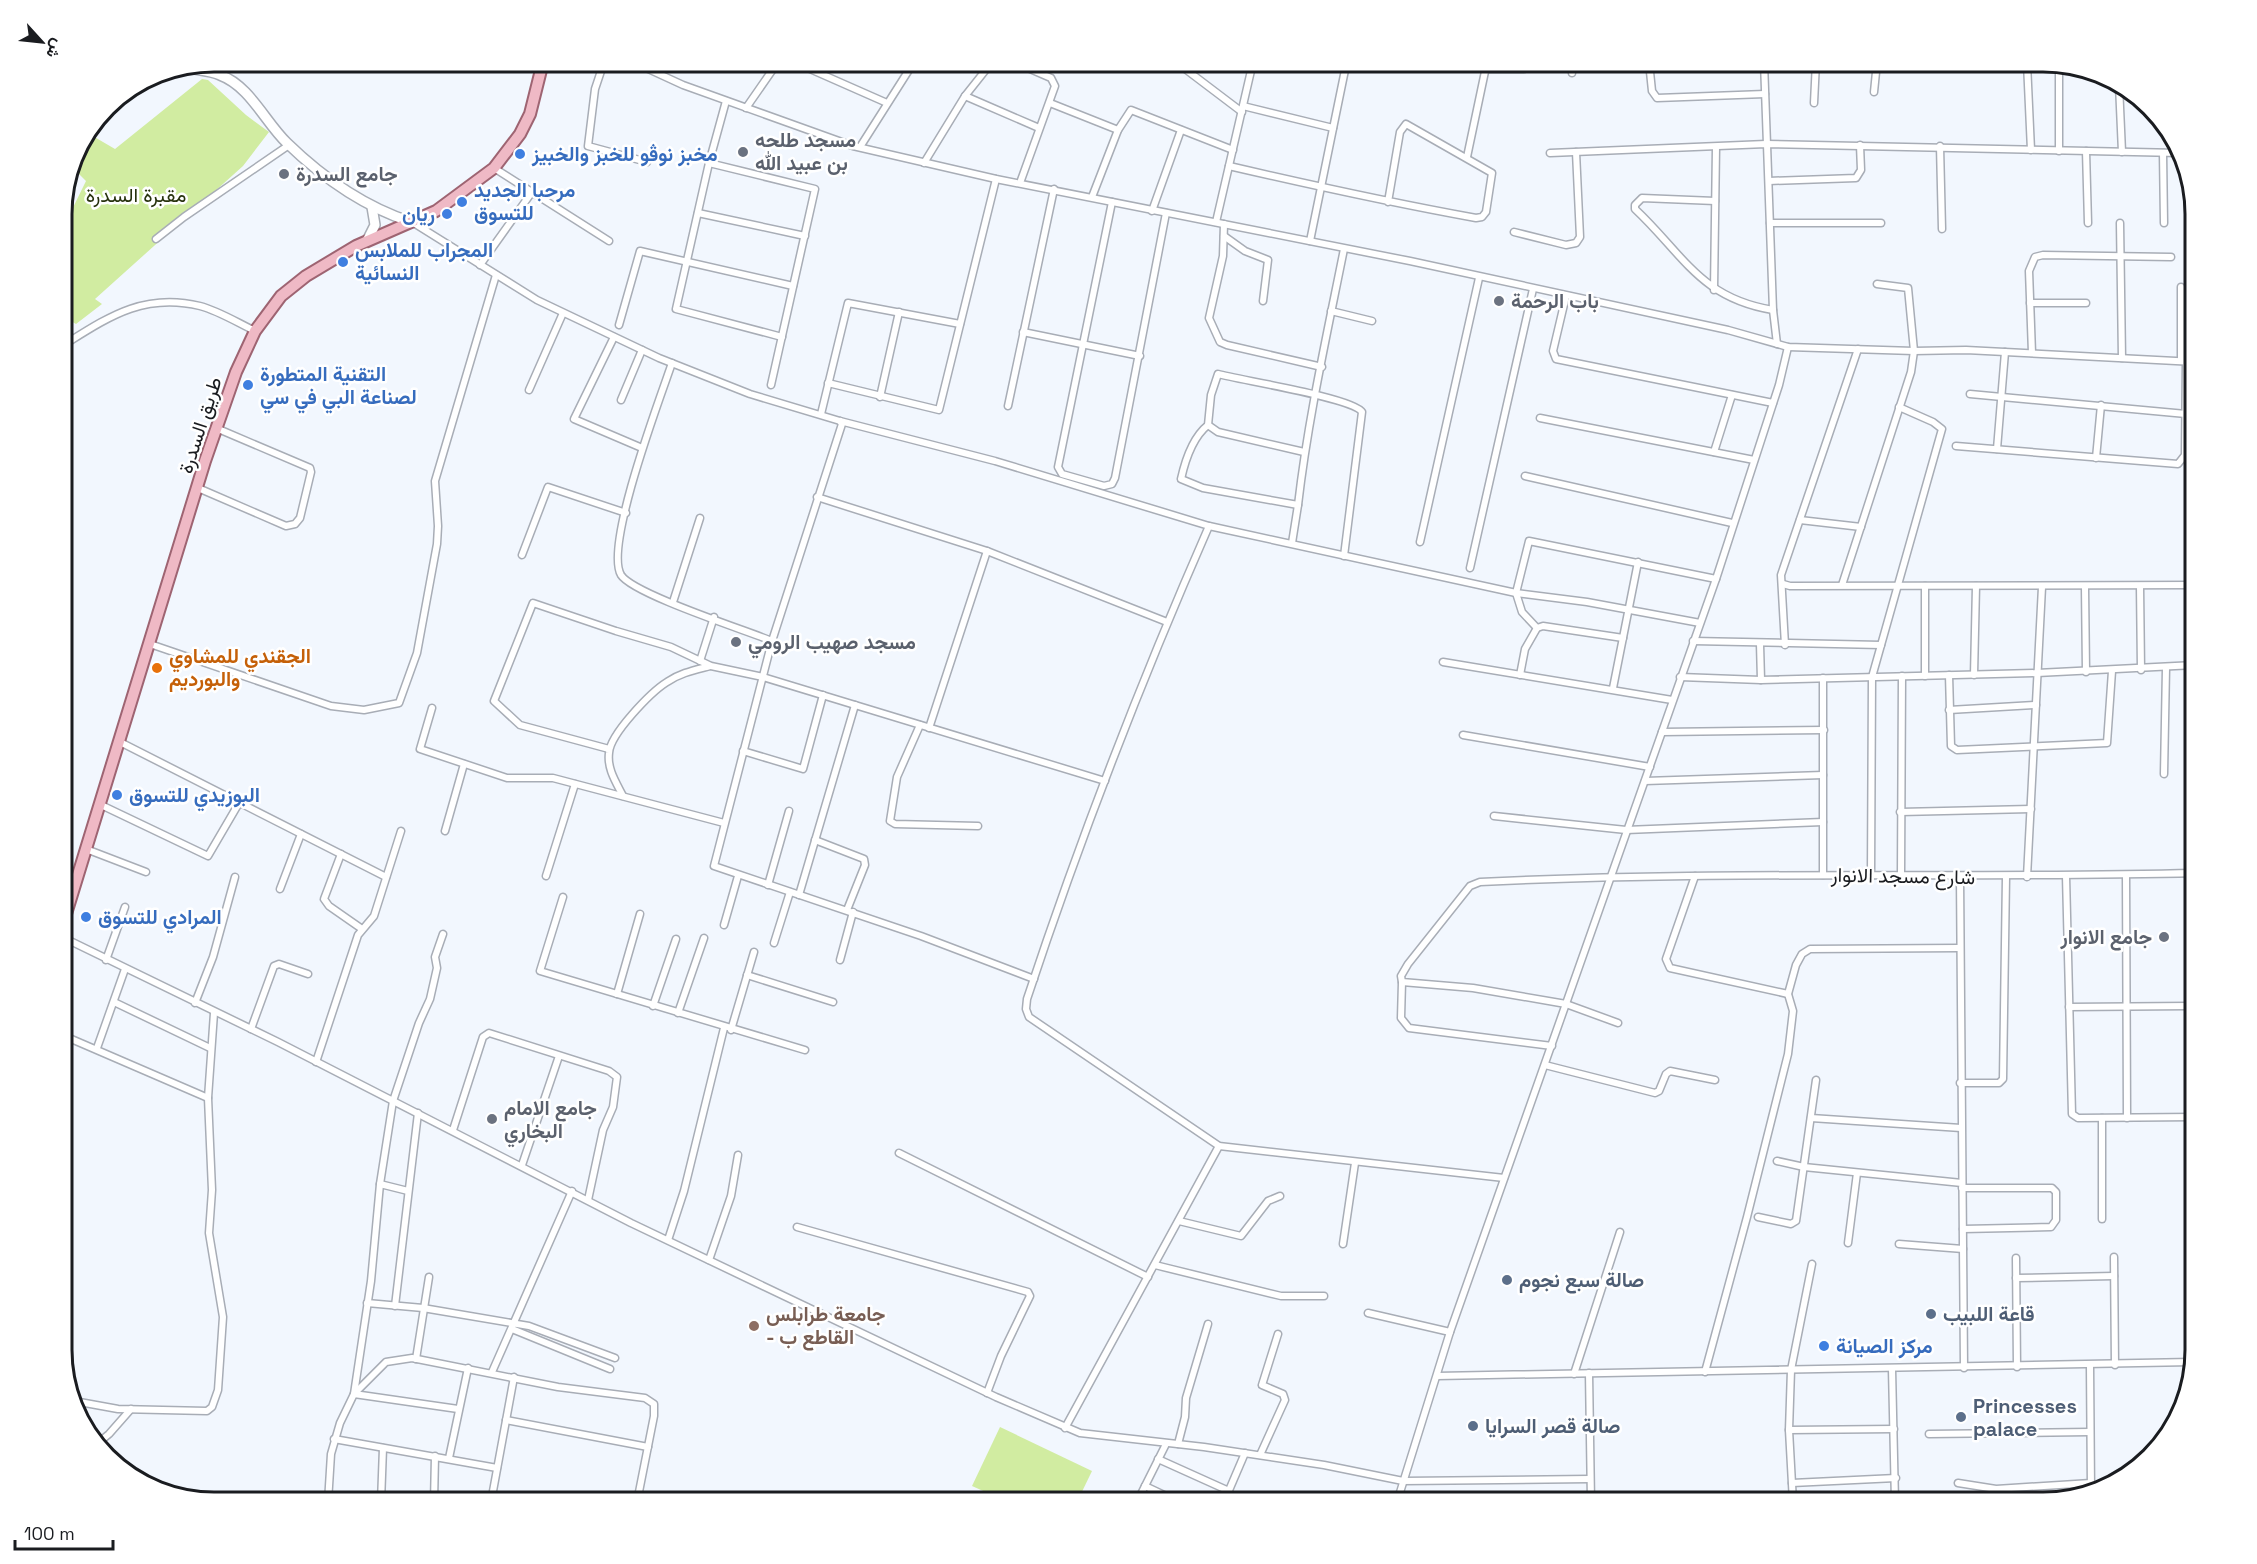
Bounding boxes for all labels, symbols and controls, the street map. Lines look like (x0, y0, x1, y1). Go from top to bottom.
north arrow (12, 12, 72, 72)
text: ش (41, 35, 69, 62)
place label: مسجد طلحه بن عبيد الله (755, 127, 856, 176)
place label: مخبز نوڤو للخبز والخبيز (531, 141, 718, 167)
marker: مسجد طلحه بن عبيد الله (736, 145, 750, 159)
marker: مخبز نوڤو للخبز والخبيز (513, 147, 527, 161)
place label: جامع السدرة (296, 161, 398, 188)
marker: جامع السدرة (277, 167, 291, 181)
place label: مرحبا الجديد للتسوق (474, 177, 575, 226)
park label: مقبرة السدرة (86, 182, 186, 208)
marker: مرحبا الجديد للتسوق (455, 195, 469, 209)
place label: ريان (402, 201, 435, 227)
marker: ريان (440, 207, 454, 221)
place label: المجراب للملابس النسائية (355, 237, 493, 286)
marker: المجراب للملابس النسائية (336, 255, 350, 269)
place label: باب الرحمة (1511, 288, 1599, 314)
marker: باب الرحمة (1492, 294, 1506, 308)
place label: التقنية المتطورة لصناعة البي في سي (260, 361, 417, 414)
street label: طريق السدرة (172, 373, 228, 477)
marker: التقنية المتطورة لصناعة البي في سي (241, 378, 255, 392)
place label: مسجد صهيب الرومي (748, 629, 916, 659)
marker: مسجد صهيب الرومي (729, 635, 743, 649)
place label: الجقندي للمشاوي والبورديم (169, 643, 311, 692)
marker: الجقندي للمشاوي والبورديم (150, 661, 164, 675)
place label: البوزيدي للتسوق (129, 782, 260, 812)
marker: البوزيدي للتسوق (110, 788, 124, 802)
street label: شارع مسجد الانوار (1830, 862, 1975, 891)
place label: المرادي للتسوق (98, 904, 222, 934)
marker: المرادي للتسوق (79, 910, 93, 924)
place label: جامع الانوار (2059, 924, 2152, 951)
marker: جامع الانوار (2157, 930, 2171, 944)
place label: جامع الامام البخاري (504, 1095, 597, 1148)
marker: جامع الامام البخاري (485, 1112, 499, 1126)
place label: صالة سبع نجوم (1519, 1267, 1644, 1294)
marker: صالة سبع نجوم (1500, 1273, 1514, 1287)
place label: جامعة طرابلس - القاطع ب (766, 1301, 885, 1351)
place label: قاعة اللبيب (1943, 1301, 2035, 1327)
marker: قاعة اللبيب (1924, 1307, 1938, 1321)
marker: جامعة طرابلس - القاطع ب (747, 1319, 761, 1333)
place label: مركز الصيانة (1836, 1333, 1933, 1359)
marker: مركز الصيانة (1817, 1339, 1831, 1353)
place label: Princesses palace (1973, 1393, 2077, 1442)
marker: Princesses palace (1954, 1410, 1968, 1424)
place label: صالة قصر السرايا (1485, 1413, 1621, 1439)
marker: صالة قصر السرايا (1466, 1419, 1480, 1433)
scale bar (15, 1513, 112, 1551)
text: 100 m (24, 1522, 75, 1545)

